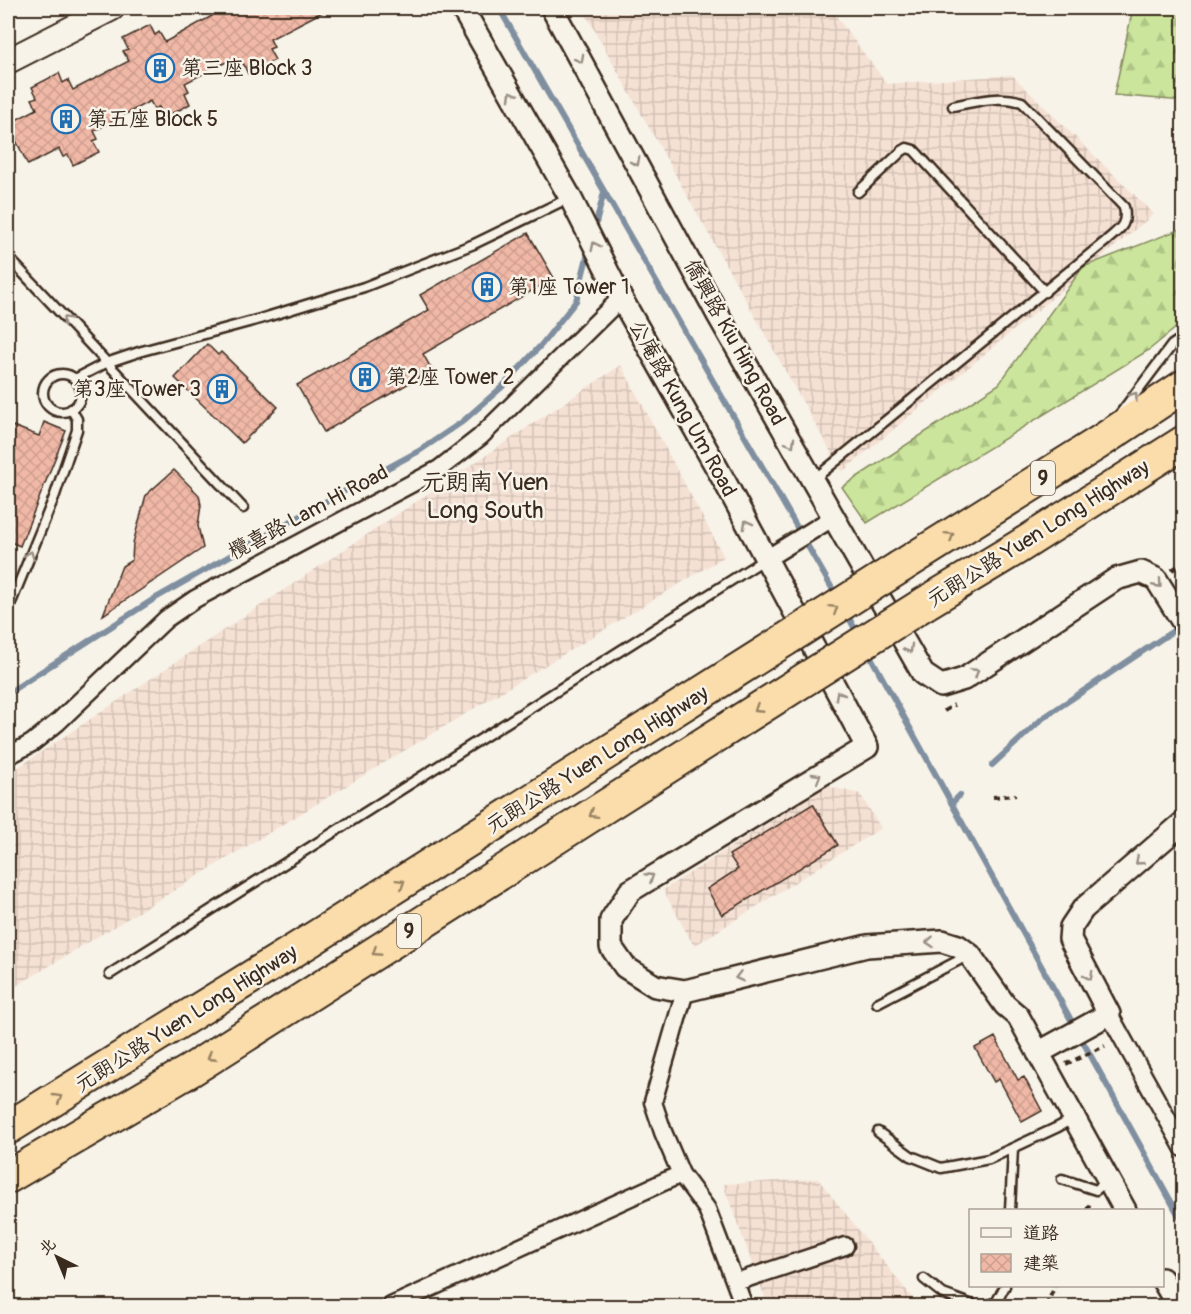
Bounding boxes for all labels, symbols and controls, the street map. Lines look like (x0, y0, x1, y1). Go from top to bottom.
building icon: 第三座 Block 3 (144, 52, 176, 84)
one-way arrow (573, 53, 584, 63)
place label: 第三座 Block 3 (181, 55, 312, 82)
one-way arrow (507, 91, 519, 101)
building icon: 第五座 Block 5 (50, 103, 82, 135)
place label: 第五座 Block 5 (87, 106, 218, 133)
one-way arrow (629, 156, 640, 166)
one-way arrow (590, 241, 602, 252)
street label: 僑興路 Kiu Hing Road (678, 254, 792, 430)
building icon: 第1座 Tower 1 (471, 271, 503, 303)
place label: 第1座 Tower 1 (508, 274, 629, 301)
street label: 公庵路 Kung Um Road (623, 315, 742, 502)
one-way arrow (62, 316, 73, 327)
building icon: 第2座 Tower 2 (349, 361, 381, 393)
place label: 第2座 Tower 2 (386, 364, 514, 391)
building icon: 第3座 Tower 3 (206, 373, 238, 405)
place label: 第3座 Tower 3 (73, 376, 201, 403)
one-way arrow (1126, 392, 1137, 403)
one-way arrow (784, 437, 796, 447)
street label: 元朗公路 Yuen Long Highway (922, 454, 1155, 613)
street label: 欖喜路 Lam Hi Road (224, 459, 393, 566)
road number: 9 (1031, 461, 1055, 495)
district label: 元朗南 Yuen Long South (421, 468, 549, 525)
one-way arrow (743, 519, 754, 530)
one-way arrow (944, 531, 954, 543)
one-way arrow (23, 551, 35, 562)
one-way arrow (1150, 578, 1161, 589)
one-way arrow (828, 604, 838, 616)
one-way arrow (901, 643, 913, 653)
one-way arrow (968, 668, 979, 679)
street label: 元朗公路 Yuen Long Highway (481, 680, 714, 839)
one-way arrow (835, 691, 846, 702)
one-way arrow (754, 702, 765, 713)
one-way arrow (811, 772, 821, 784)
one-way arrow (589, 807, 600, 818)
one-way arrow (1135, 854, 1146, 865)
one-way arrow (644, 873, 654, 885)
one-way arrow (395, 878, 405, 890)
road number: 9 (397, 914, 421, 948)
one-way arrow (926, 935, 935, 948)
street label: 元朗公路 Yuen Long Highway (70, 939, 303, 1098)
one-way arrow (371, 945, 382, 956)
one-way arrow (734, 970, 744, 983)
one-way arrow (1082, 970, 1093, 980)
one-way arrow (207, 1050, 218, 1061)
one-way arrow (52, 1093, 62, 1105)
legend (969, 1209, 1164, 1287)
text: 道路 (1023, 1222, 1059, 1245)
north arrow (27, 1227, 87, 1287)
text: 北 (35, 1234, 60, 1260)
text: 建築 (1023, 1252, 1059, 1275)

